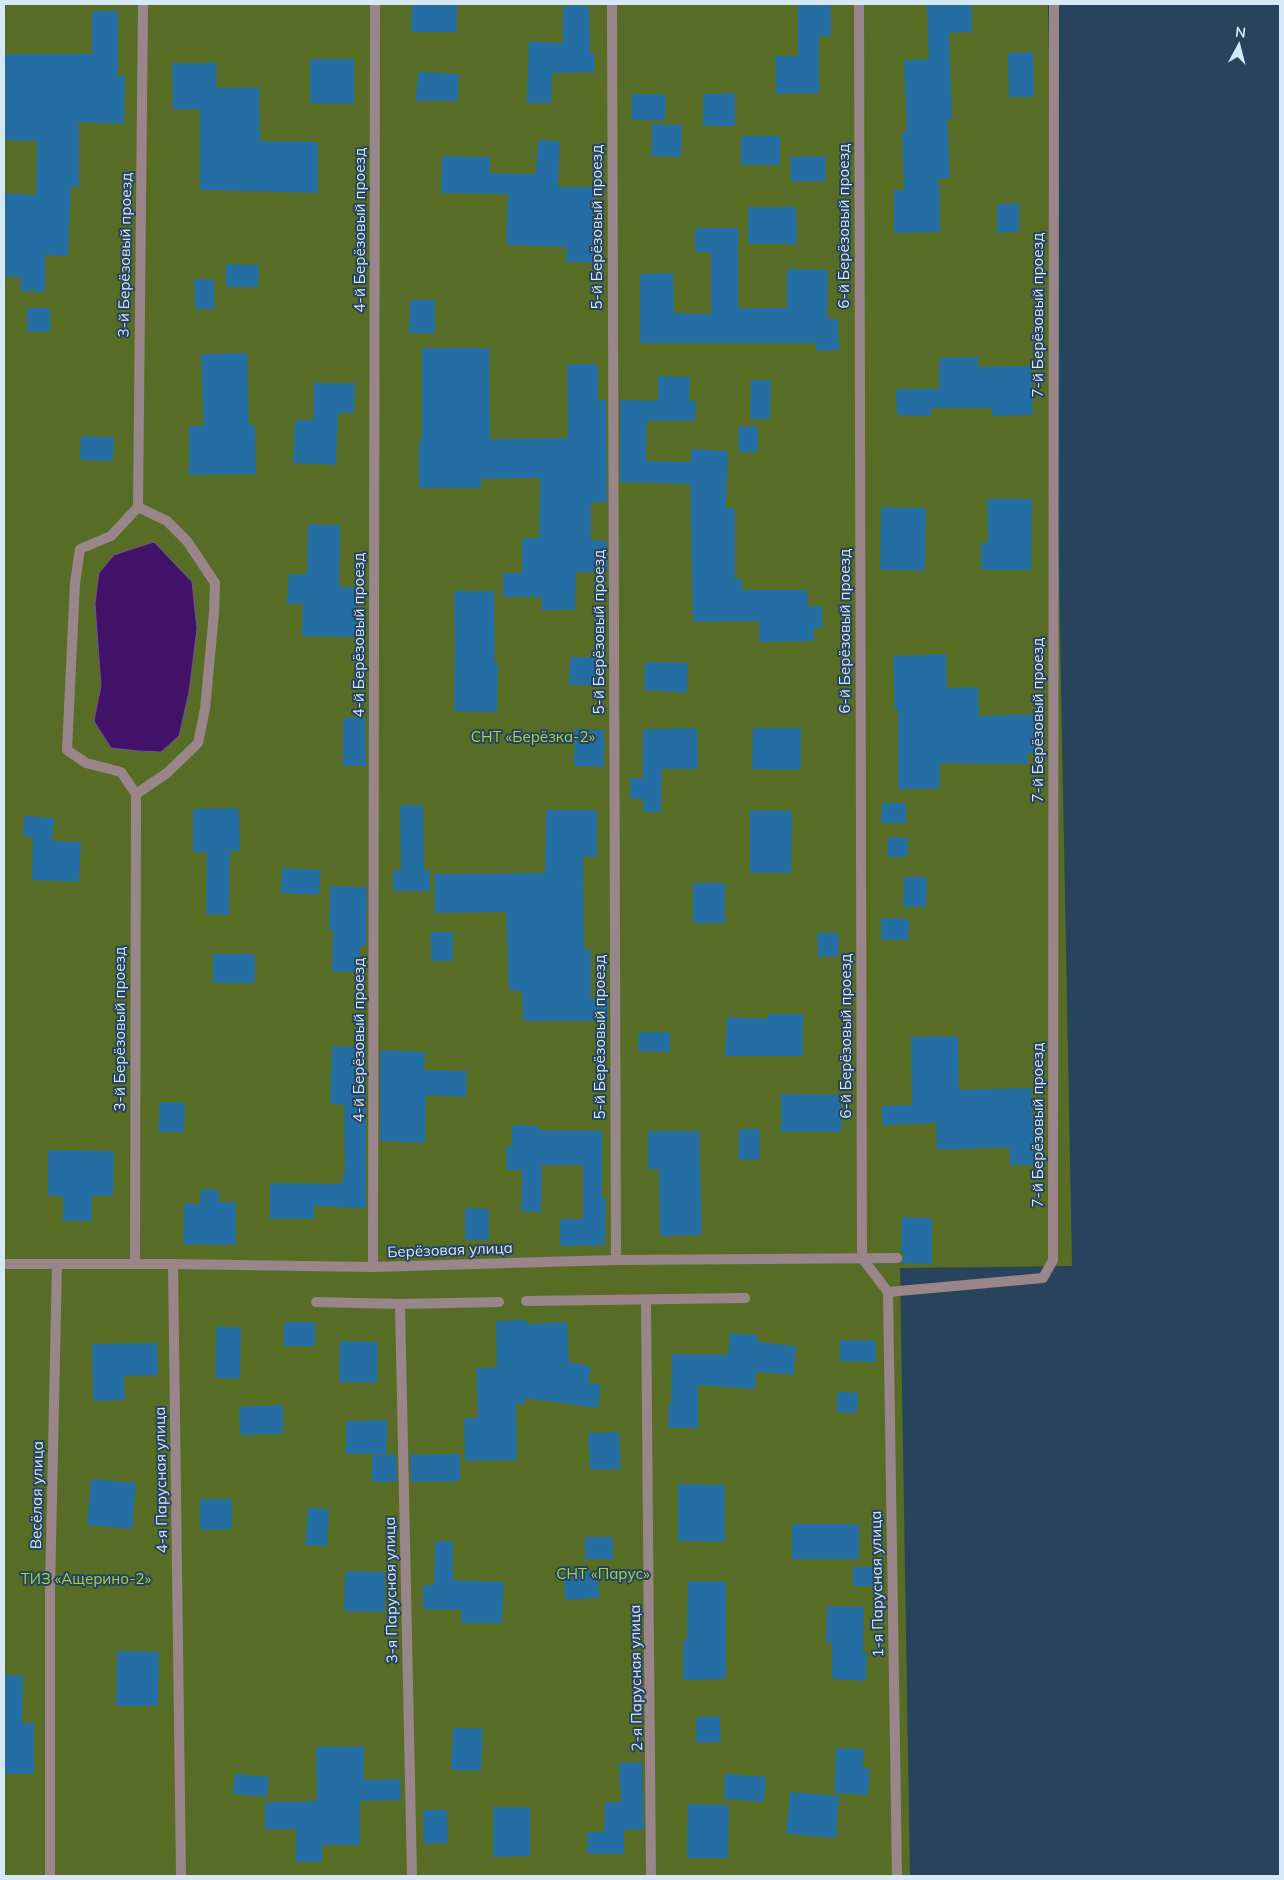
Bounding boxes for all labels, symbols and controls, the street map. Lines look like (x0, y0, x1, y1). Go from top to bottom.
north arrow (1214, 20, 1264, 70)
text: N (1234, 23, 1247, 42)
street label: 6-й Берёзовый проезд (834, 144, 853, 308)
street label: 5-й Берёзовый проезд (587, 145, 606, 309)
street label: 4-й Берёзовый проезд (350, 148, 369, 312)
street label: 3-й Берёзовый проезд (114, 172, 135, 338)
street label: 7-й Берёзовый проезд (1028, 233, 1047, 397)
street label: 6-й Берёзовый проезд (835, 549, 854, 713)
street label: 5-й Берёзовый проезд (589, 550, 608, 714)
street label: 4-й Берёзовый проезд (349, 553, 368, 717)
street label: 7-й Берёзовый проезд (1028, 638, 1047, 802)
park label: СНТ «Берёзка-2» (471, 727, 595, 746)
street label: 3-й Берёзовый проезд (110, 947, 129, 1111)
street label: 6-й Берёзовый проезд (836, 954, 855, 1118)
street label: 5-й Берёзовый проезд (590, 955, 609, 1119)
street label: 4-й Берёзовый проезд (349, 958, 368, 1122)
street label: 7-й Берёзовый проезд (1028, 1043, 1047, 1207)
street label: Берёзовая улица (387, 1238, 513, 1261)
street label: 4-я Парусная улица (150, 1406, 171, 1554)
street label: Весёлая улица (26, 1441, 47, 1549)
street label: 1-я Парусная улица (866, 1510, 887, 1658)
street label: 3-я Парусная улица (380, 1516, 401, 1664)
park label: СНТ «Парус» (556, 1564, 650, 1583)
park label: ТИЗ «Ащерино-2» (21, 1569, 152, 1588)
street label: 2-я Парусная улица (625, 1604, 646, 1752)

